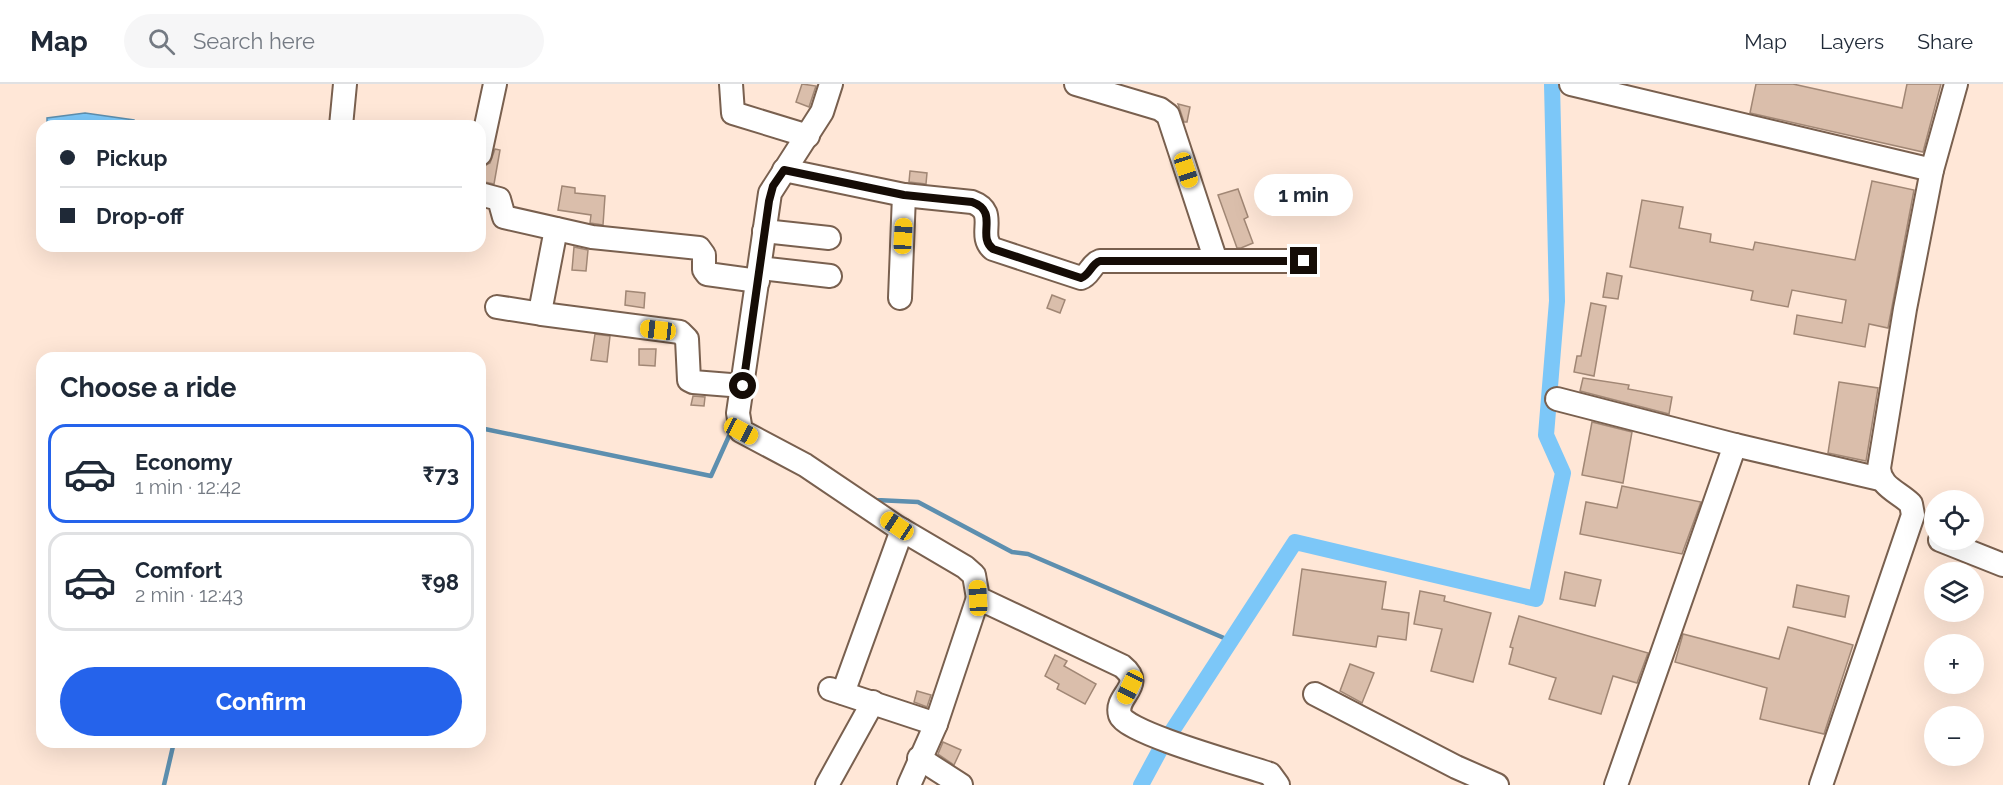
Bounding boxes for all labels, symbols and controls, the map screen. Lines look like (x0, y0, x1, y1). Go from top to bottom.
search box (124, 14, 544, 68)
text: Map (30, 25, 88, 58)
icon: search (145, 25, 178, 58)
text: Search here (193, 28, 315, 54)
text: Map (1744, 29, 1787, 54)
text: Layers (1820, 29, 1884, 54)
text: Share (1917, 29, 1973, 54)
text: Pickup (96, 145, 168, 171)
car (1172, 150, 1200, 190)
callout: 1 min (1254, 174, 1354, 216)
text: 1 min (1278, 183, 1329, 207)
text: Drop-off (96, 203, 184, 229)
car (893, 218, 913, 254)
route end (1290, 247, 1317, 274)
car (639, 319, 677, 341)
text: Choose a ride (60, 372, 236, 403)
route start (729, 372, 756, 399)
car (721, 415, 761, 447)
icon: car (63, 447, 117, 501)
text: Economy (135, 449, 233, 475)
text: ₹73 (423, 461, 459, 487)
text: 1 min · 12:42 (135, 475, 241, 499)
map controls (1924, 490, 1984, 766)
button: locate (1924, 490, 1984, 550)
car (877, 508, 917, 544)
icon: car (63, 555, 117, 609)
text: Comfort (135, 557, 222, 583)
button: layers (1924, 562, 1984, 622)
text: ₹98 (421, 569, 459, 595)
car (968, 580, 988, 616)
text: 2 min · 12:43 (135, 583, 243, 607)
button: + (1924, 634, 1984, 694)
button: Confirm (60, 667, 462, 736)
car (1114, 667, 1146, 707)
button: − (1924, 706, 1984, 766)

